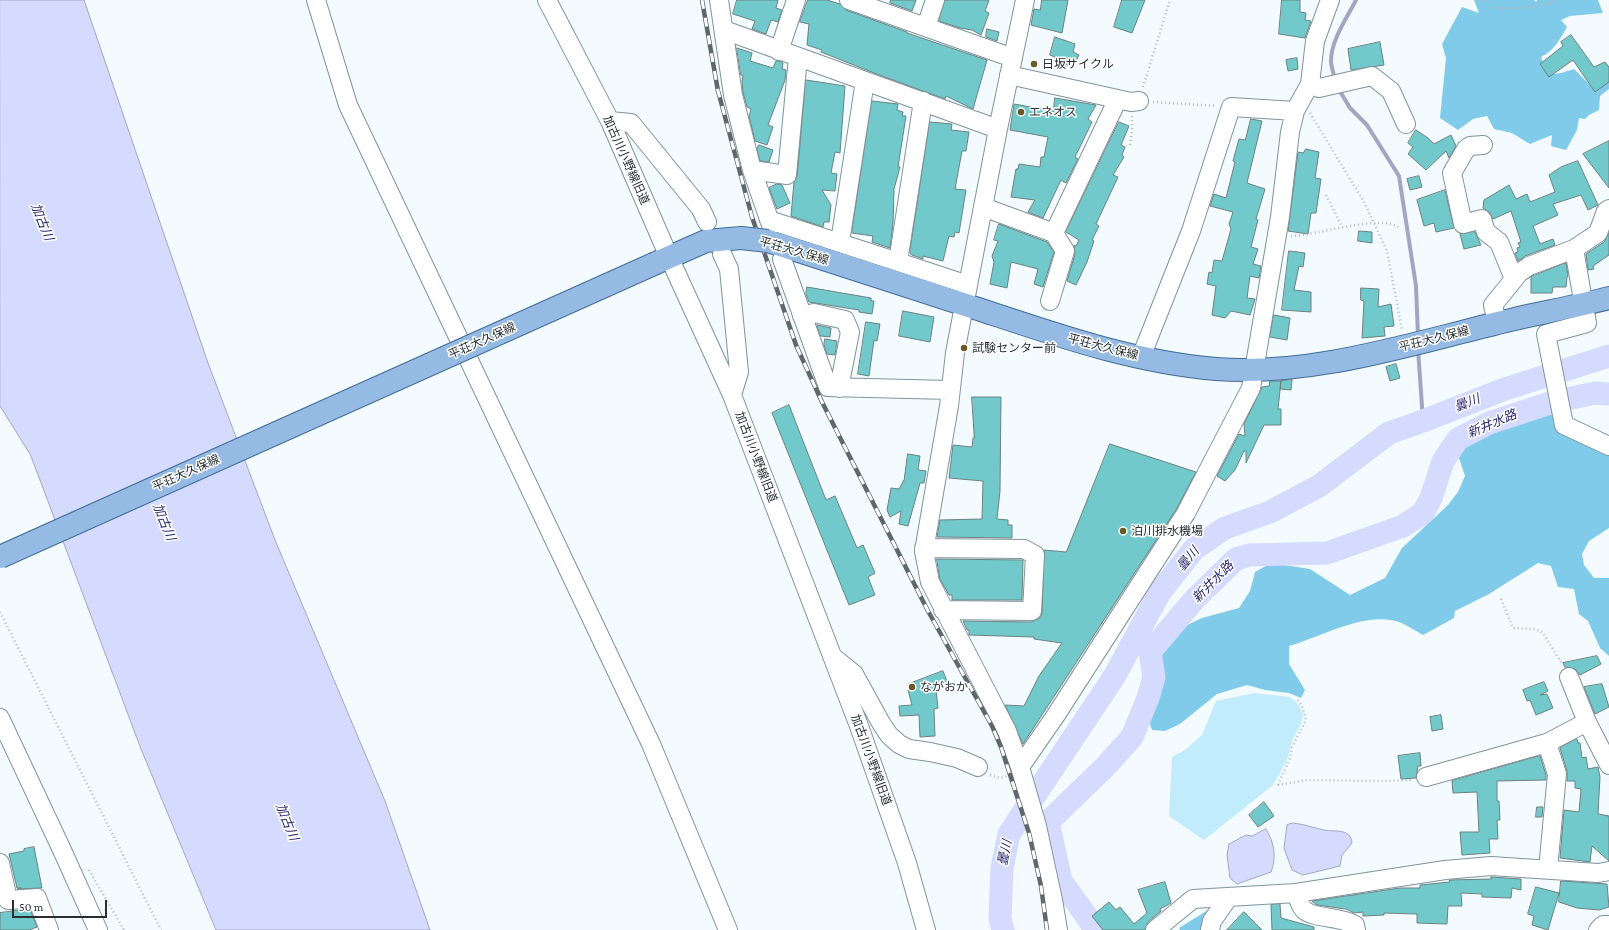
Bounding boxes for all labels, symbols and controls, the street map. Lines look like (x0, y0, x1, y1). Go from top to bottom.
place label: 日坂サイクル (1042, 57, 1114, 71)
marker: 日坂サイクル (1029, 59, 1039, 69)
place label: エネオス (1029, 105, 1077, 119)
marker: エネオス (1016, 107, 1026, 117)
street label: 加古川小野線旧道 (600, 113, 652, 207)
water label: 加古川 (27, 201, 57, 243)
street label: 平荘大久保線 (757, 234, 831, 268)
street label: 平荘大久保線 (446, 320, 518, 362)
street label: 平荘大久保線 (1397, 323, 1471, 355)
street label: 平荘大久保線 (1066, 331, 1140, 363)
place label: 試験センター前 (972, 341, 1056, 355)
marker: 試験センター前 (959, 343, 969, 353)
water label: 曇川 (1452, 391, 1482, 415)
water label: 新井水路 (1465, 407, 1519, 441)
street label: 加古川小野線旧道 (732, 410, 780, 504)
street label: 平荘大久保線 (150, 452, 222, 494)
water label: 加古川 (149, 501, 179, 543)
place label: 泊川排水機場 (1131, 524, 1203, 538)
marker: 泊川排水機場 (1118, 526, 1128, 536)
water label: 曇川 (1174, 544, 1202, 574)
water label: 新井水路 (1189, 558, 1237, 606)
place label: ながおか (920, 680, 968, 694)
marker: ながおか (907, 682, 917, 692)
street label: 加古川小野線旧道 (848, 712, 894, 808)
water label: 加古川 (272, 801, 302, 843)
water label: 曇川 (995, 839, 1015, 867)
scale bar (14, 892, 109, 918)
text: 50 m (19, 900, 43, 914)

